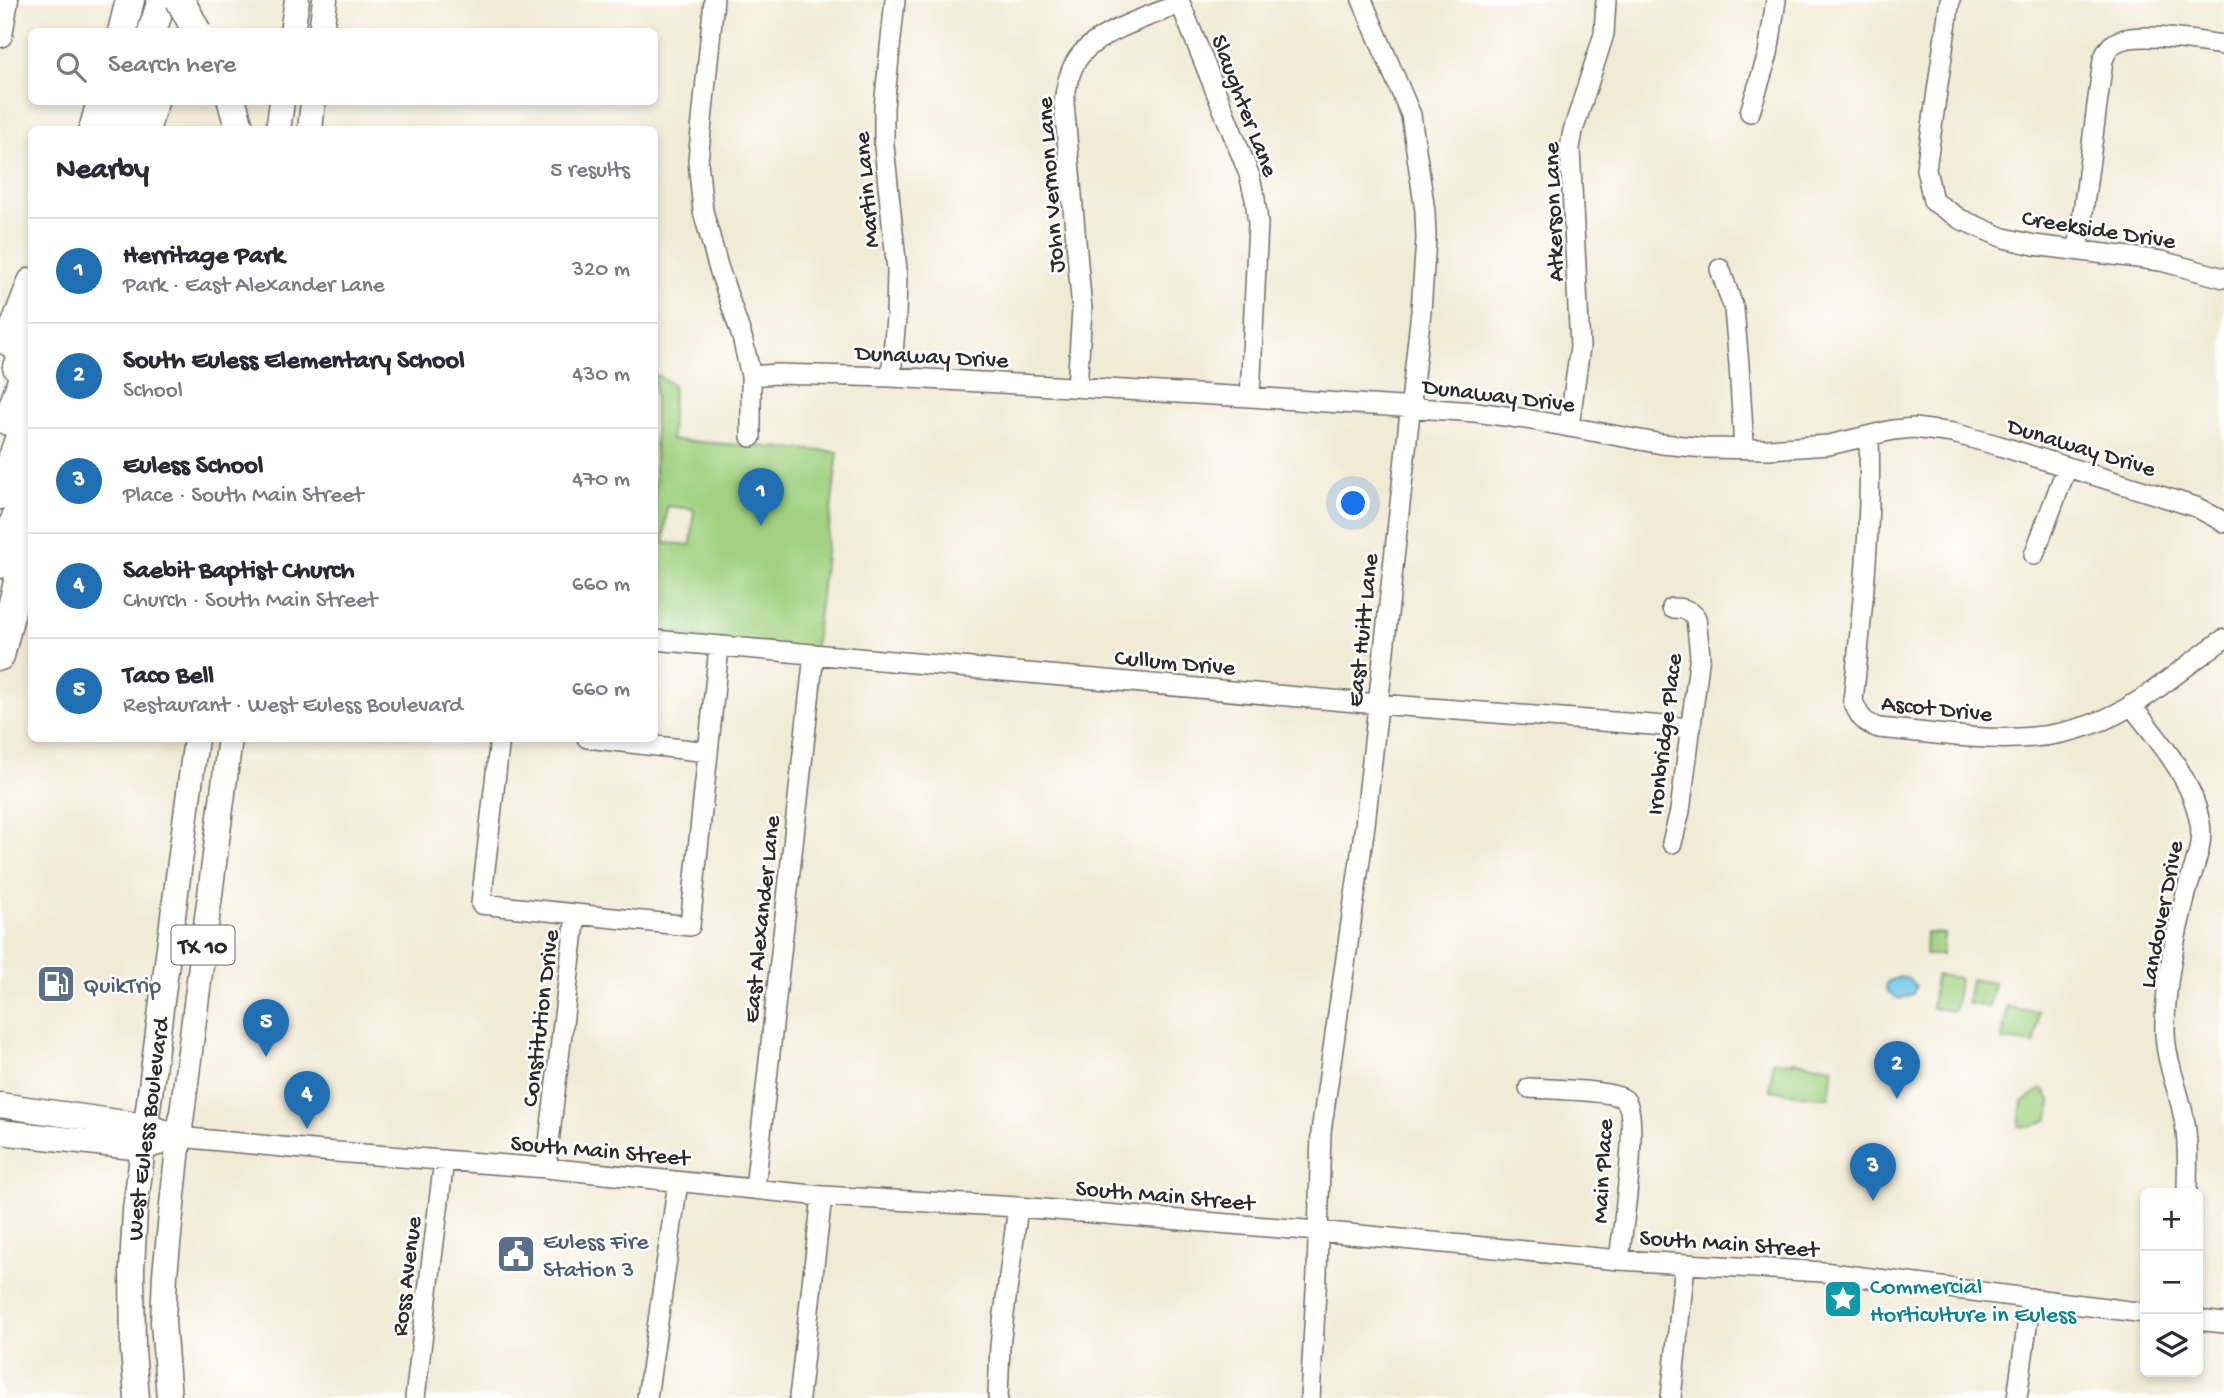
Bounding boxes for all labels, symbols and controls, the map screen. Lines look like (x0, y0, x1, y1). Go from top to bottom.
search box (28, 28, 658, 105)
street label: Slaughter Lane (1202, 31, 1283, 182)
icon: search (52, 48, 90, 86)
text: Search here (108, 51, 236, 82)
street label: John Vernon Lane (1032, 95, 1073, 274)
street label: Martin Lane (849, 130, 888, 249)
street label: Atkerson Lane (1539, 141, 1572, 282)
text: Nearby (56, 154, 149, 189)
text: 5 results (550, 158, 630, 185)
street label: Creekside Drive (2019, 205, 2178, 258)
text: Herritage Park (123, 242, 284, 273)
text: 1 (74, 257, 84, 284)
text: 320 m (572, 257, 630, 284)
text: Park · East Alexander Lane (123, 273, 385, 300)
street label: Dunaway Drive (852, 340, 1010, 377)
text: South Euless Elementary School (123, 347, 465, 378)
text: 2 (73, 362, 85, 389)
text: 430 m (572, 362, 630, 389)
street label: Dunaway Drive (1419, 373, 1577, 421)
text: School (123, 378, 183, 405)
street label: Dunaway Drive (2001, 412, 2159, 486)
text: Euless School (123, 452, 263, 483)
text: 3 (73, 467, 85, 494)
text: 470 m (572, 467, 630, 494)
pin: 1 (738, 468, 784, 526)
text: Place · South Main Street (123, 483, 363, 510)
your location (1336, 486, 1370, 520)
street label: East Huitt Lane (1342, 552, 1387, 708)
text: Saebit Baptist Church (123, 557, 354, 588)
text: 4 (74, 572, 84, 599)
text: 660 m (572, 572, 630, 599)
text: Church · South Main Street (123, 588, 377, 615)
street label: Cullum Drive (1113, 645, 1237, 684)
street label: Ironbridge Place (1642, 651, 1691, 817)
text: Taco Bell (123, 662, 214, 693)
text: 5 (73, 677, 85, 704)
text: 660 m (572, 677, 630, 704)
street label: Ascot Drive (1880, 690, 1994, 731)
text: Restaurant · West Euless Boulevard (123, 693, 463, 720)
street label: East Alexander Lane (738, 814, 789, 1024)
street label: Landover Drive (2135, 838, 2192, 991)
road number: TX 10 (172, 926, 234, 964)
street label: Constitution Drive (517, 927, 568, 1109)
fuel station icon: QuikTrip (35, 963, 77, 1005)
place label: QuikTrip (83, 973, 161, 1002)
pin: 5 (243, 999, 289, 1057)
street label: West Euless Boulevard (122, 1014, 178, 1241)
pin: 2 (1874, 1041, 1920, 1099)
pin: 4 (284, 1071, 330, 1129)
street label: Main Place (1587, 1118, 1622, 1224)
street label: South Main Street (509, 1130, 693, 1175)
pin: 3 (1850, 1143, 1896, 1201)
street label: South Main Street (1074, 1175, 1258, 1220)
map controls (2140, 1188, 2203, 1377)
button: + (2140, 1188, 2203, 1251)
street label: Ross Avenue (387, 1214, 430, 1338)
street label: South Main Street (1638, 1225, 1821, 1266)
place label: Euless Fire Station 3 (543, 1229, 649, 1286)
public building icon: Euless Fire Station 3 (495, 1233, 537, 1275)
button: − (2140, 1251, 2203, 1314)
place label: Commercial Horticulture in Euless (1870, 1274, 2077, 1331)
place icon: Commercial Horticulture in Euless (1822, 1278, 1864, 1320)
button: layers (2140, 1314, 2203, 1377)

